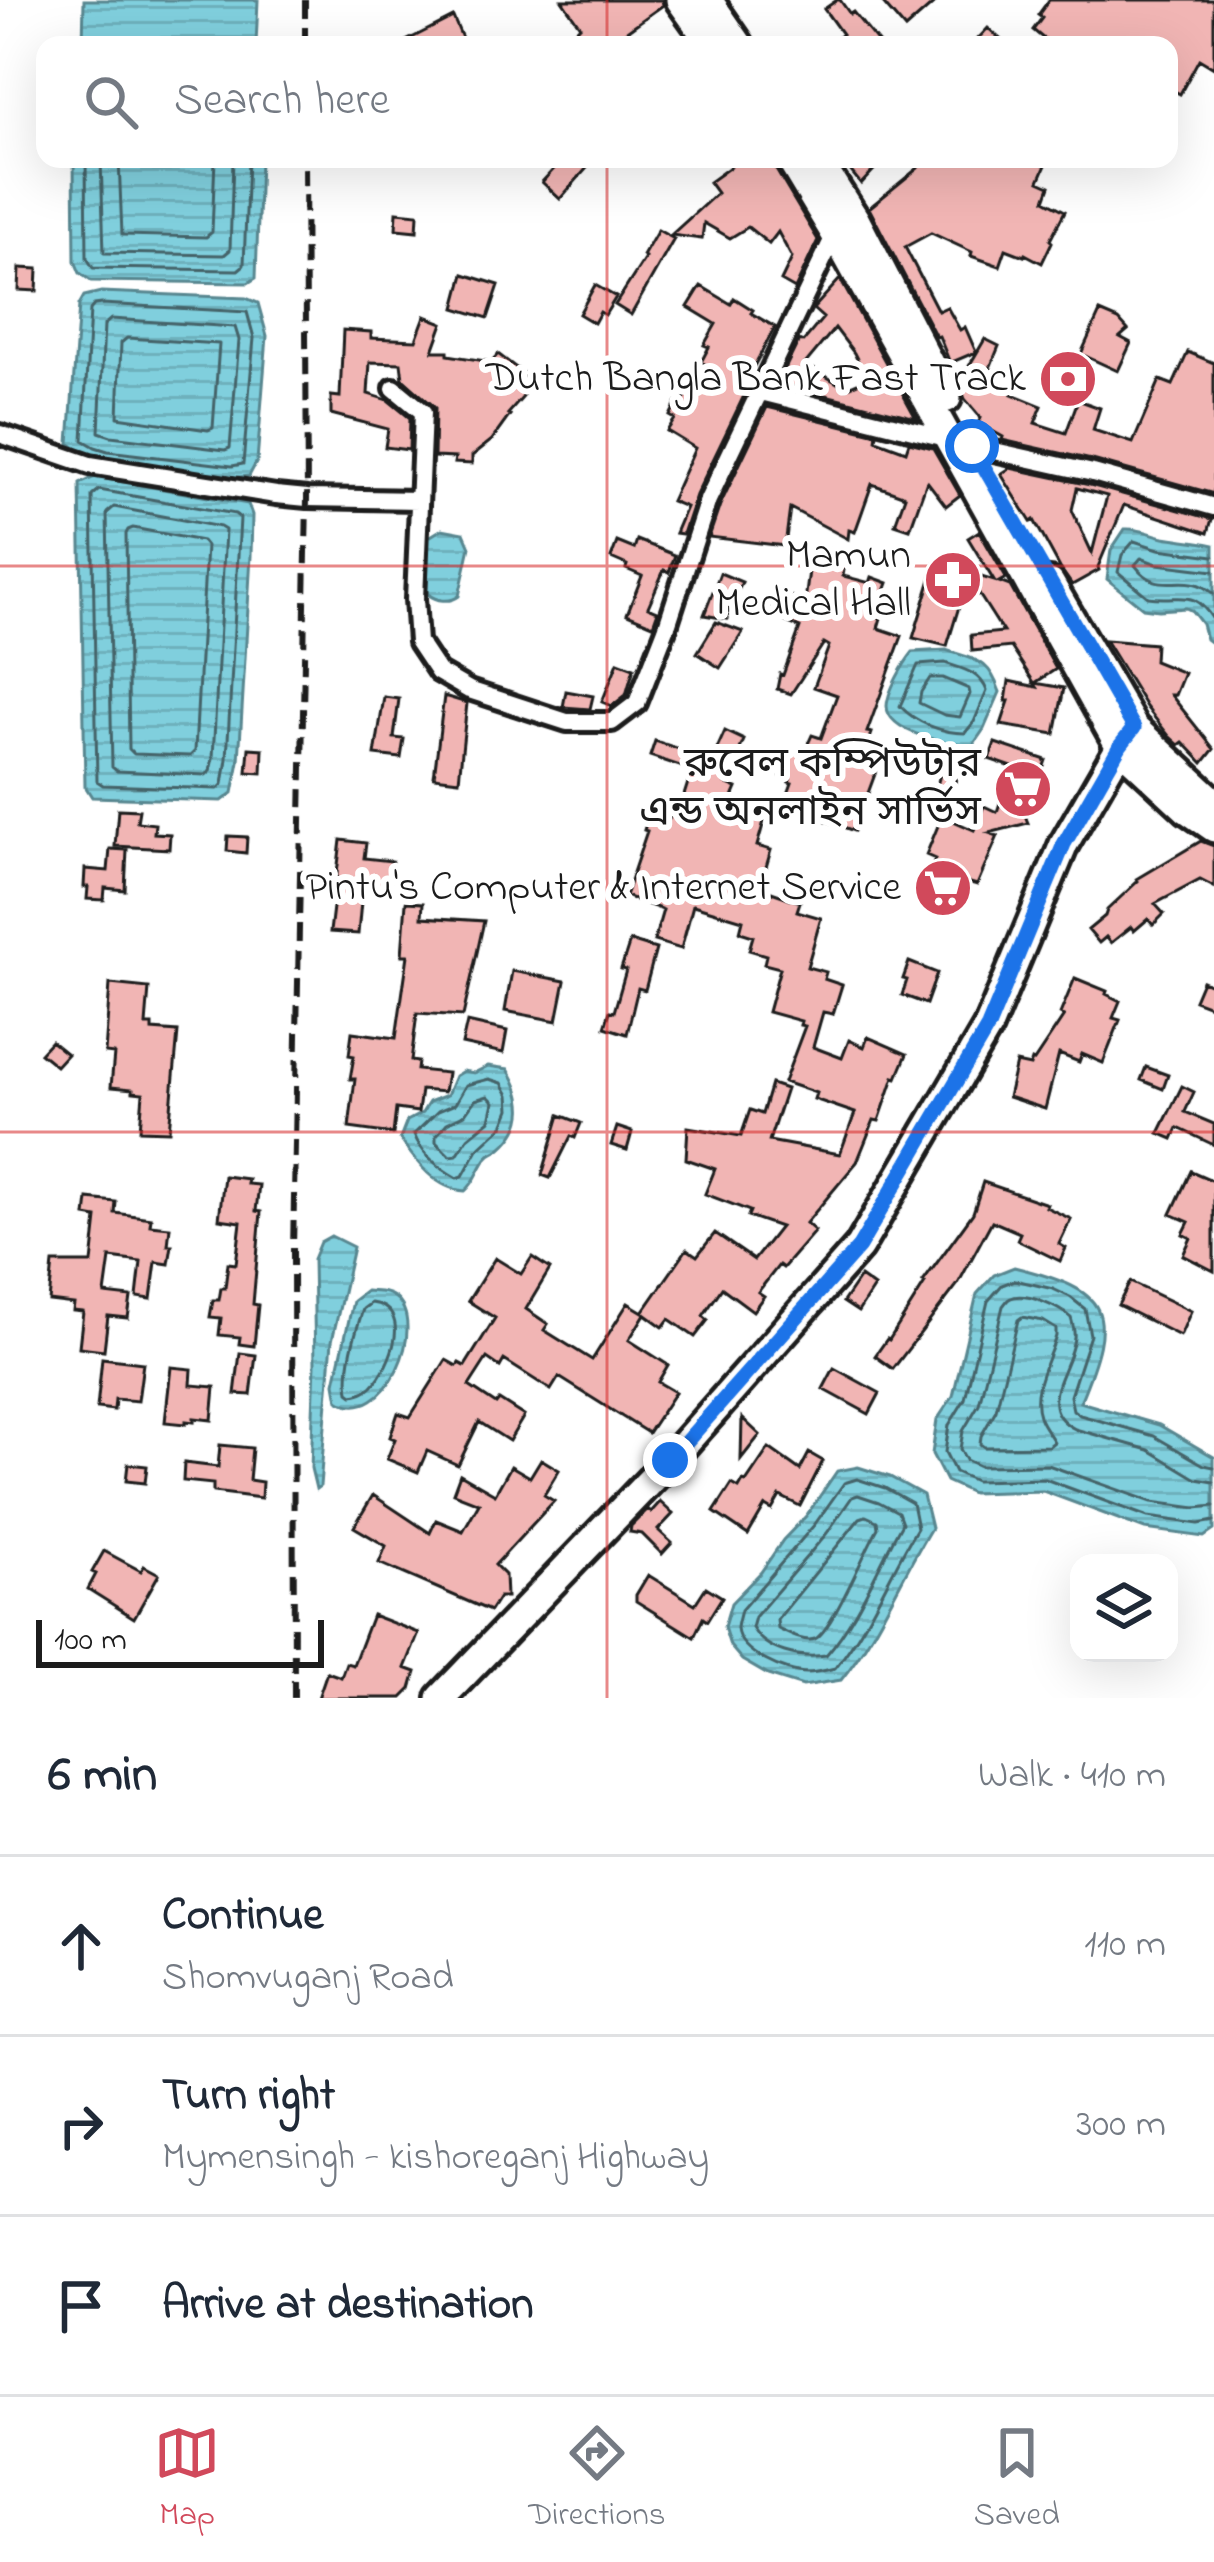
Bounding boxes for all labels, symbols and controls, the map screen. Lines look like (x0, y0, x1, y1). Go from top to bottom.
search box (36, 36, 1178, 168)
icon: search (78, 69, 144, 135)
text: Search here (174, 69, 390, 135)
bank icon: Dutch Bangla Bank Fast Track (1037, 348, 1099, 410)
place label: Dutch Bangla Bank Fast Track (485, 349, 1027, 410)
route start (945, 419, 999, 473)
place label: Mamun Medical Hall (715, 526, 911, 635)
pharmacy icon: Mamun Medical Hall (922, 549, 984, 611)
place label: রুবেল কম্পিউটার এন্ড অনলাইন সার্ভিস (639, 735, 982, 844)
supermarket icon: রুবেল কম্পিউটার এন্ড অনলাইন সার্ভিস (992, 758, 1054, 820)
supermarket icon: Pintu's Computer & Internet Service (912, 857, 974, 919)
place label: Pintu's Computer & Internet Service (306, 858, 901, 919)
route end (643, 1433, 697, 1487)
map controls (1070, 1554, 1178, 1662)
button: layers (1070, 1554, 1178, 1662)
scale bar (36, 1614, 324, 1667)
text: 100 m (54, 1617, 127, 1665)
text: 6 min (48, 1739, 157, 1814)
text: Walk · 410 m (978, 1748, 1166, 1805)
text: Continue (162, 1884, 323, 1950)
icon: ahead (48, 1913, 114, 1979)
text: 110 m (1084, 1917, 1166, 1974)
text: Shomvuganj Road (162, 1950, 454, 2007)
text: Turn right (162, 2064, 335, 2130)
icon: right (48, 2093, 114, 2159)
text: 300 m (1076, 2097, 1166, 2154)
text: Mymensingh - kishoreganj Highway (162, 2130, 709, 2187)
icon: arrive (48, 2273, 114, 2339)
text: Arrive at destination (162, 2273, 533, 2339)
tab: Map (154, 2420, 220, 2540)
tab: Directions (528, 2420, 665, 2540)
tab: Saved (974, 2420, 1060, 2540)

